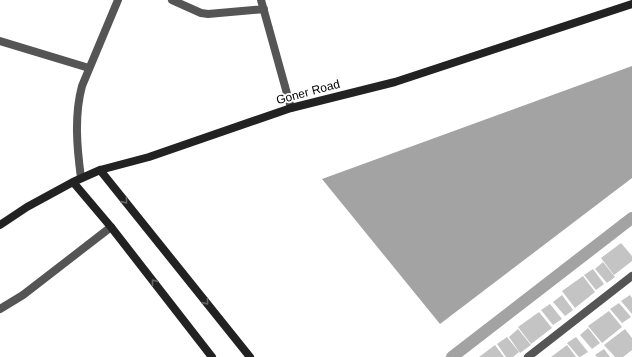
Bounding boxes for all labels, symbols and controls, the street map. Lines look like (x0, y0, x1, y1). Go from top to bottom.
street label: Goner Road (275, 77, 341, 107)
one-way arrow (120, 196, 127, 203)
one-way arrow (151, 280, 158, 287)
one-way arrow (201, 298, 208, 305)

